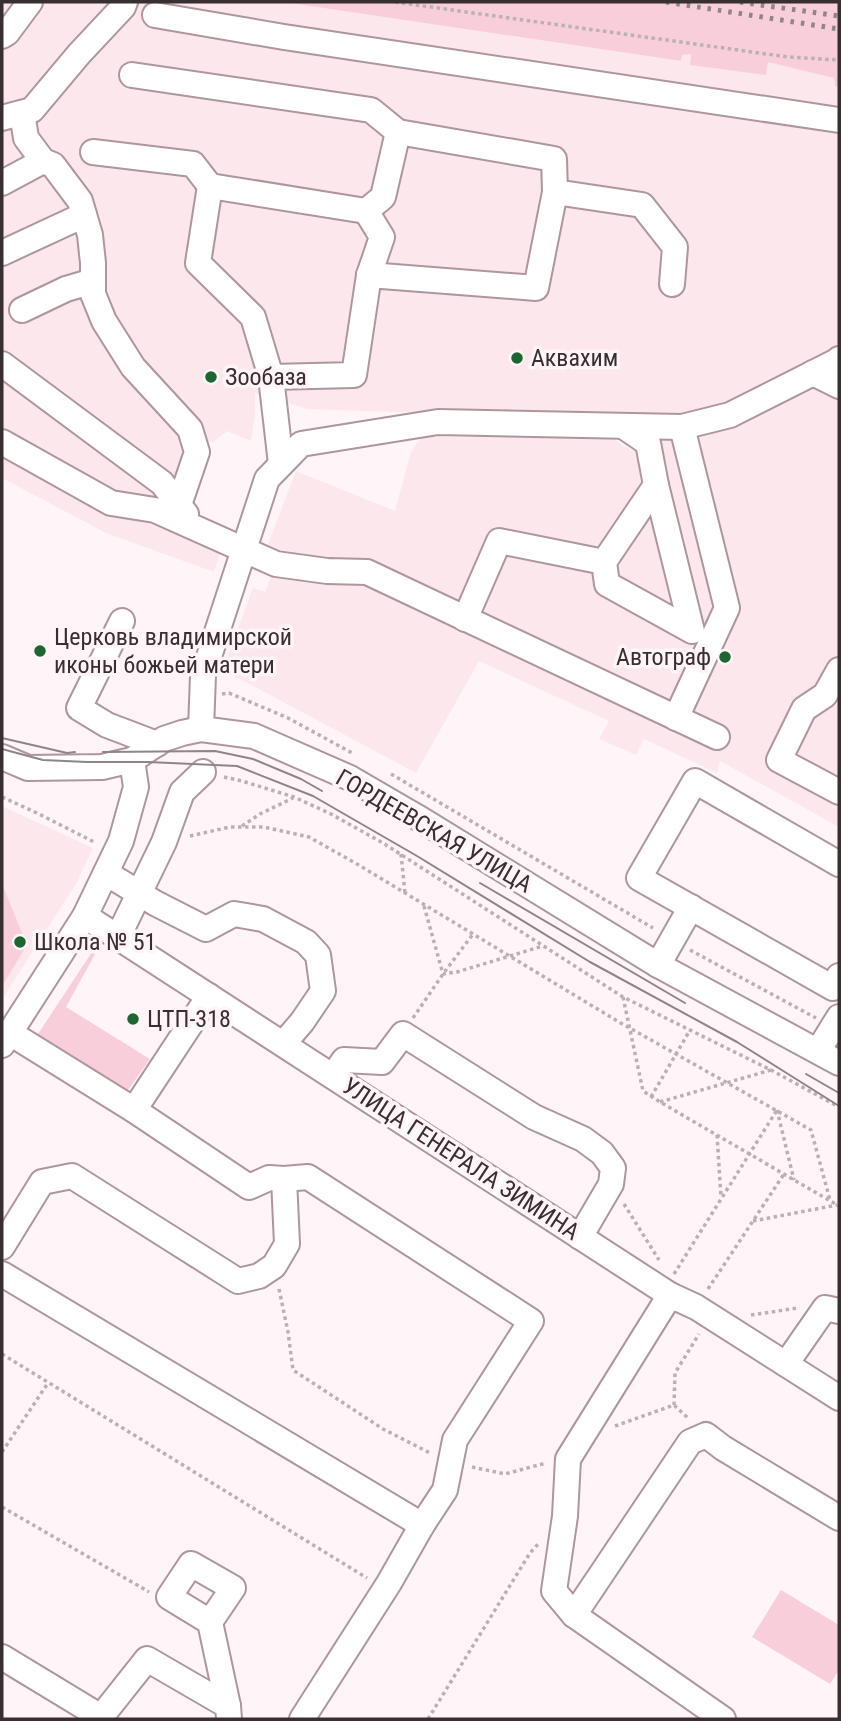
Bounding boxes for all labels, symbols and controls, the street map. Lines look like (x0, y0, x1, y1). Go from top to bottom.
place label: Аквахим (531, 344, 618, 372)
marker: Аквахим (509, 350, 525, 366)
place label: Зообаза (225, 363, 307, 391)
marker: Зообаза (203, 369, 219, 385)
place label: Церковь владимирской иконы божьей матери (54, 623, 292, 679)
marker: Церковь владимирской иконы божьей матери (32, 643, 48, 659)
place label: Автограф (616, 643, 711, 671)
marker: Автограф (717, 649, 733, 665)
street label: ГОРДЕЕВСКАЯ УЛИЦА (331, 763, 537, 899)
place label: Школа № 51 (34, 928, 156, 956)
marker: Школа № 51 (12, 934, 28, 950)
place label: ЦТП-318 (147, 1005, 231, 1033)
marker: ЦТП-318 (125, 1011, 141, 1027)
street label: УЛИЦА ГЕНЕРАЛА ЗИМИНА (337, 1072, 585, 1246)

